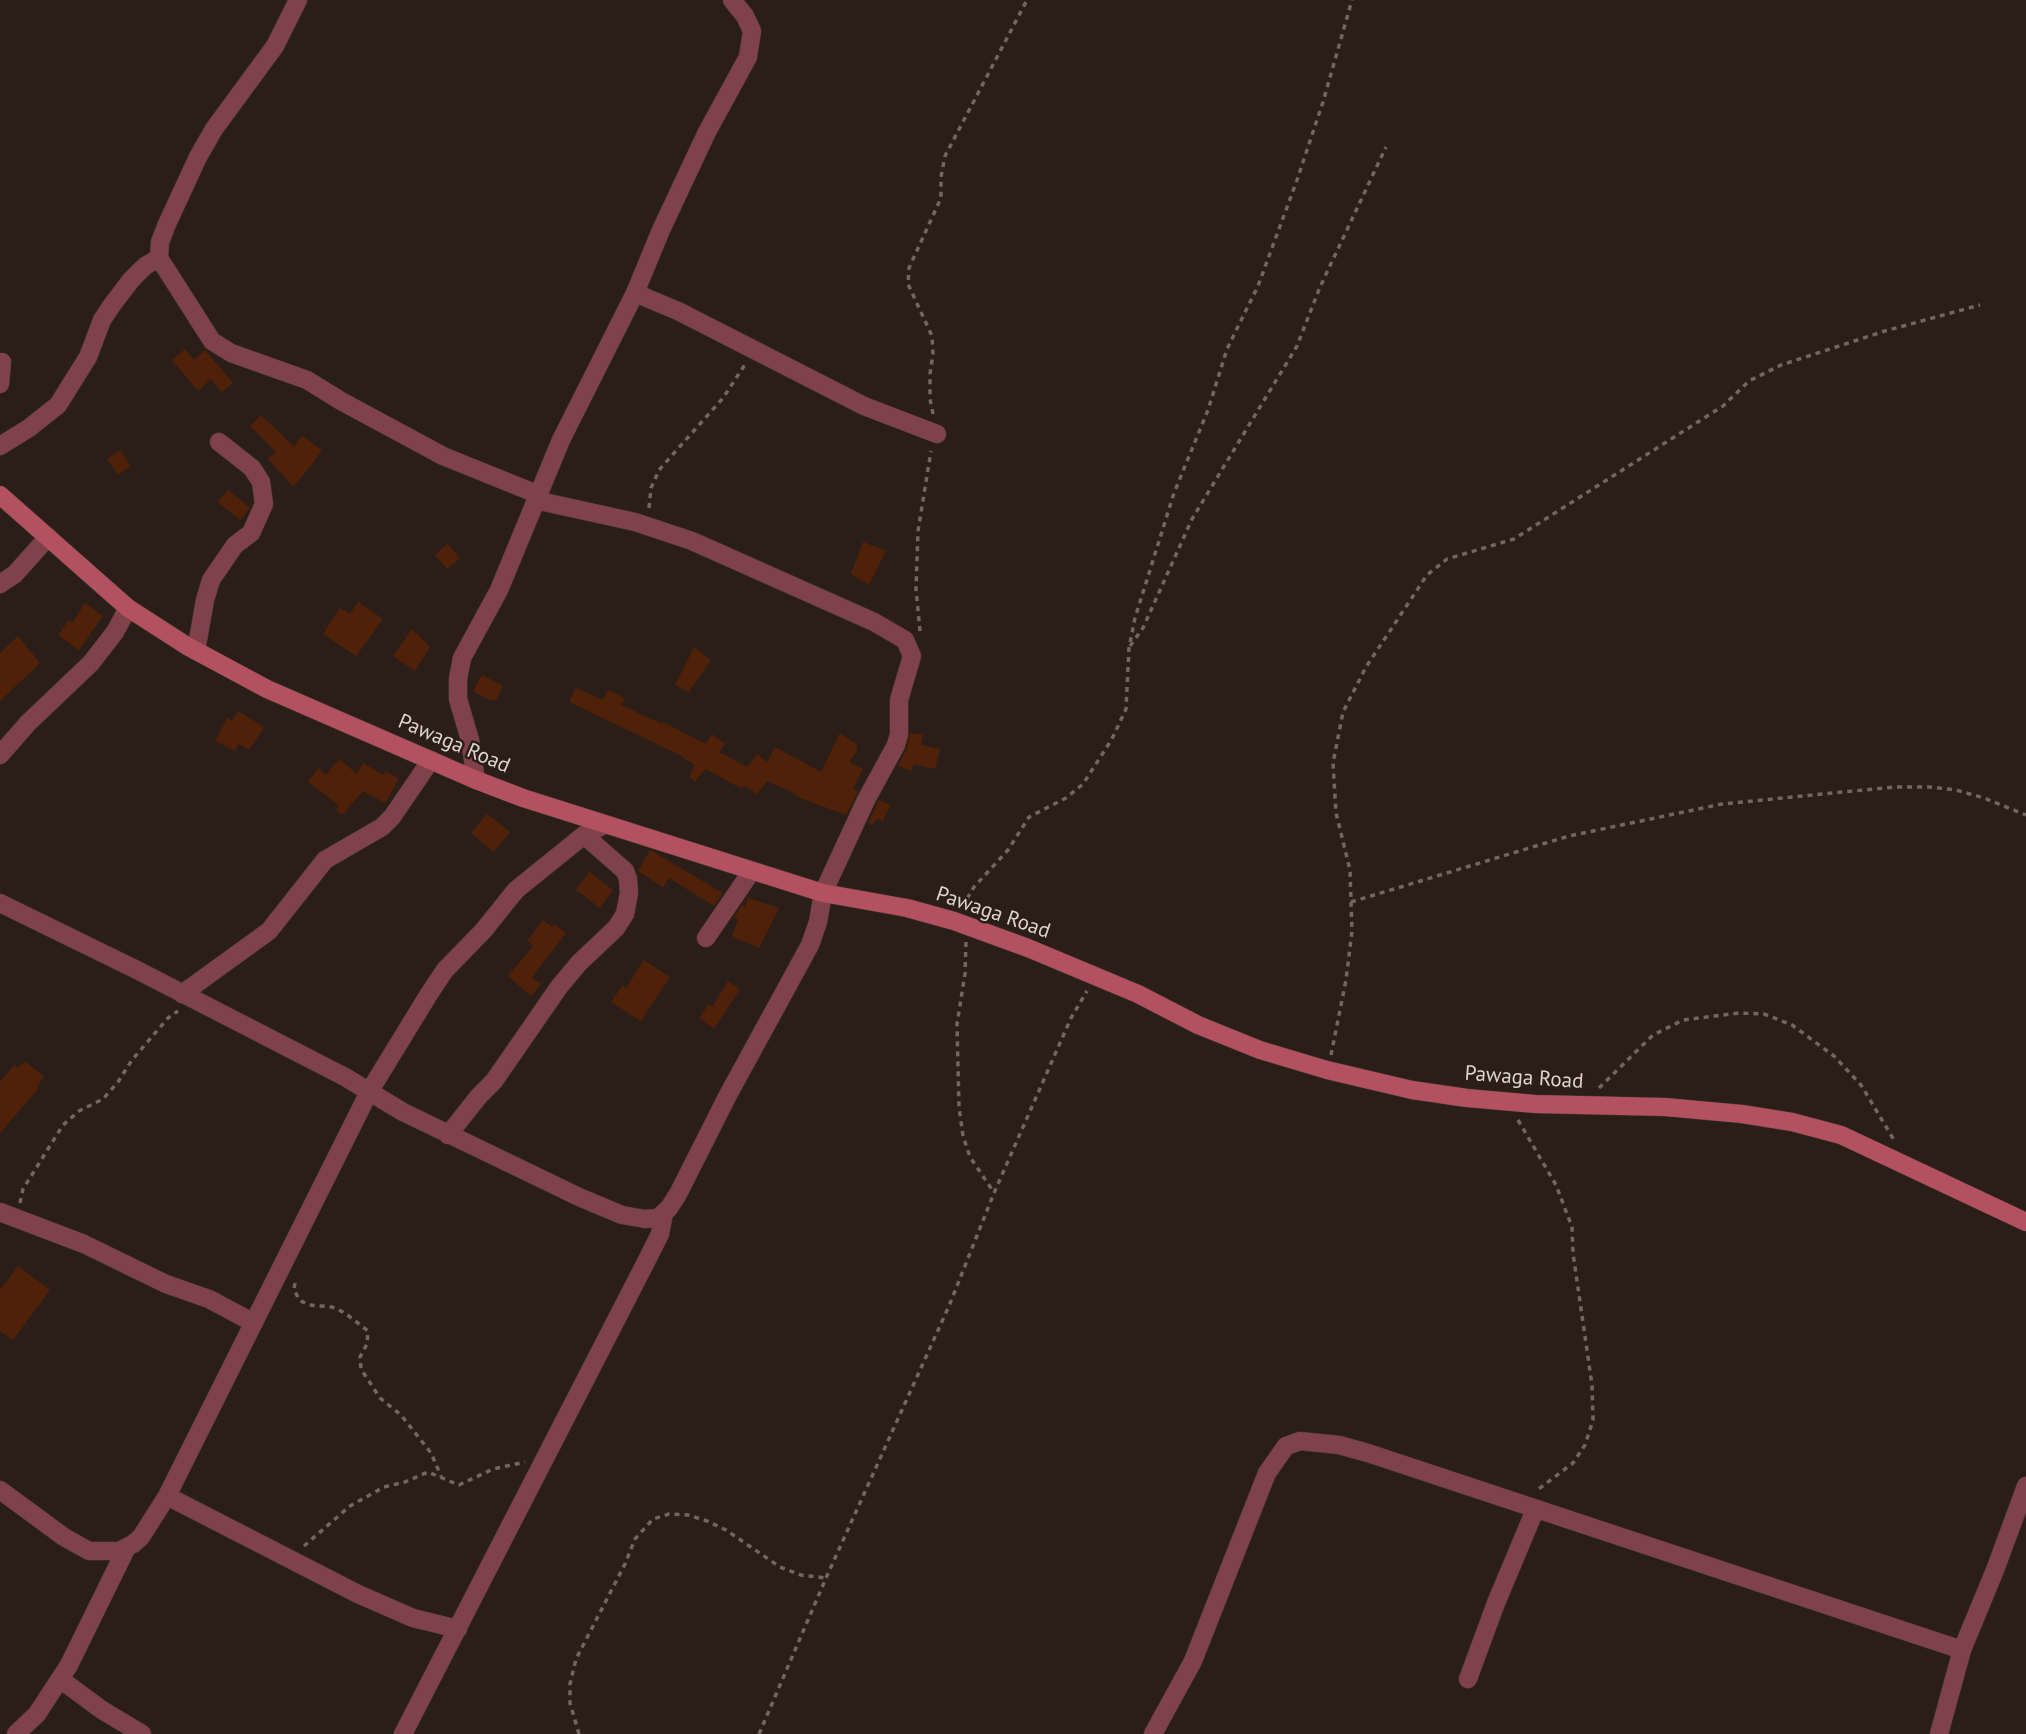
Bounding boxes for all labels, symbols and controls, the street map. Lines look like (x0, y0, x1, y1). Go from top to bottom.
street label: Pawaga Road (394, 709, 514, 779)
street label: Pawaga Road (933, 882, 1053, 944)
street label: Pawaga Road (1464, 1061, 1584, 1095)

